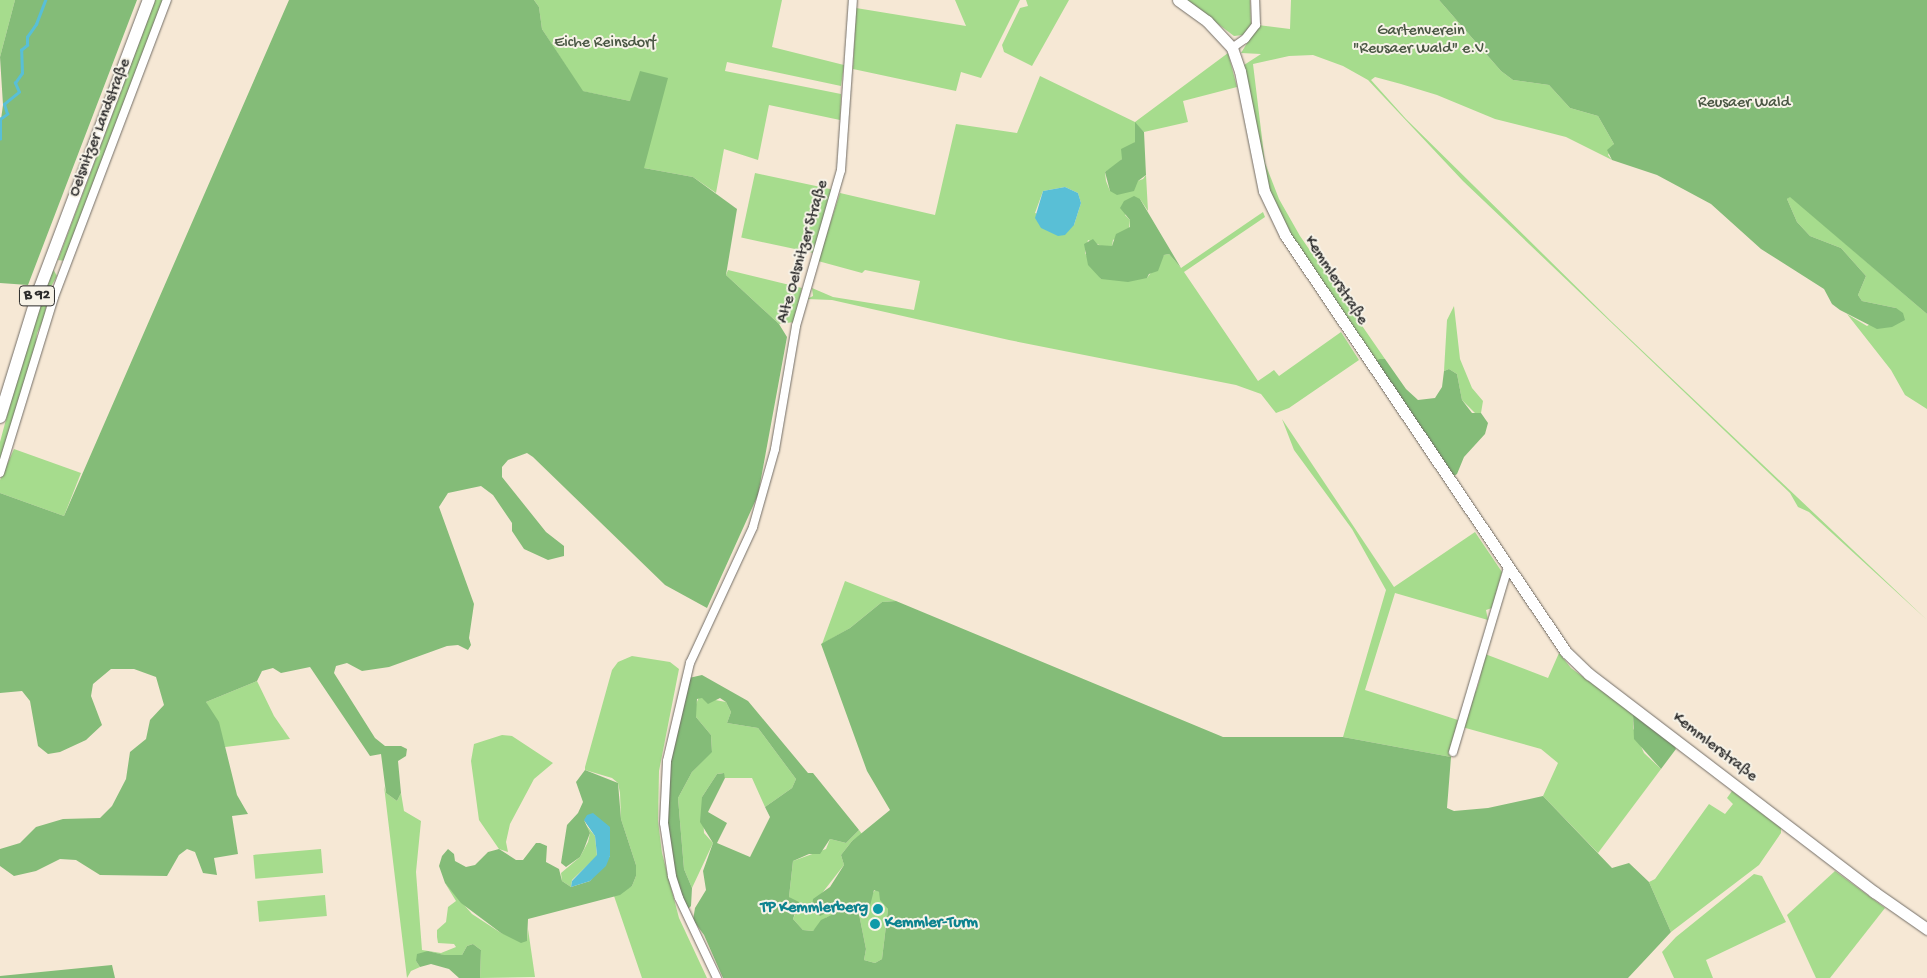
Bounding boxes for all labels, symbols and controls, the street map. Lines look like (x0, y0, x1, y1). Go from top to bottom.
park label: Gartenverein "Reusaer Wald" e.V. (1353, 22, 1489, 60)
park label: Eiche Reinsdorf (554, 34, 656, 54)
street label: Oelsnitzer Landstraße (66, 56, 136, 200)
park label: Reusaer Wald (1698, 94, 1790, 114)
street label: Alte Oelsnitzer Straße (774, 178, 834, 326)
street label: Kemmlerstraße (1299, 233, 1371, 329)
road number: B 92 (18, 284, 56, 308)
street label: Kemmlerstraße (1668, 709, 1760, 787)
place label: TP Kemmlerberg (761, 899, 868, 919)
marker: TP Kemmlerberg (872, 903, 884, 915)
place label: Kemmler-Turm (885, 914, 978, 934)
marker: Kemmler-Turm (869, 918, 881, 930)

